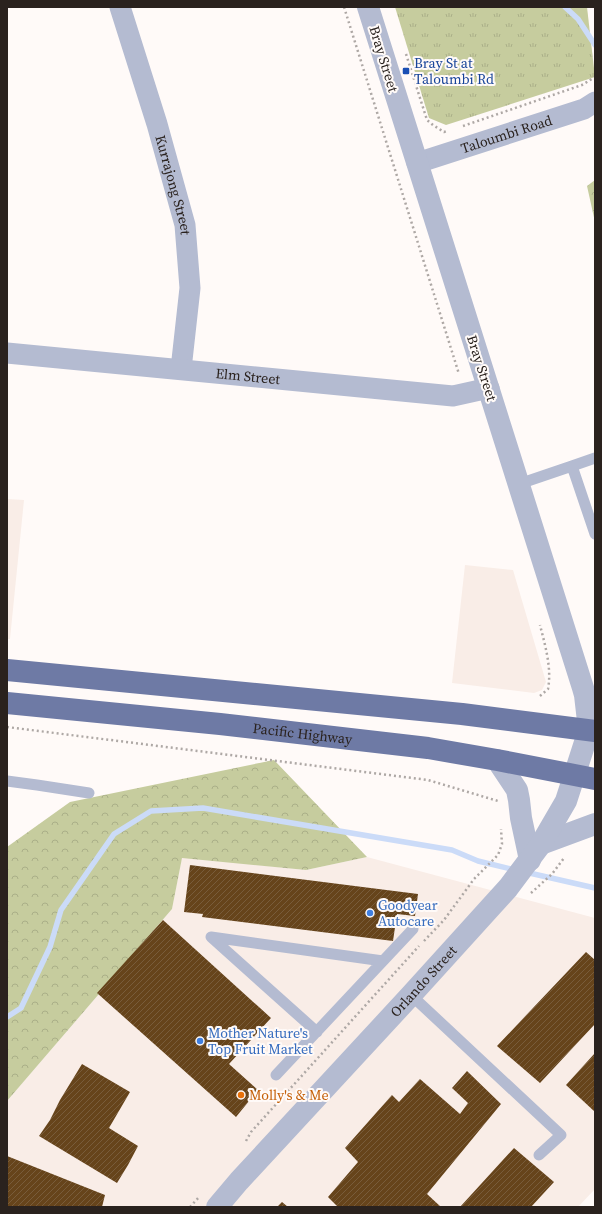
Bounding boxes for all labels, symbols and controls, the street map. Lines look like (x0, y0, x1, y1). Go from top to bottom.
street label: Bray Street (364, 23, 404, 95)
place label: Bray St at Taloumbi Rd (414, 53, 494, 89)
marker: Bray St at Taloumbi Rd (401, 66, 411, 76)
street label: Taloumbi Road (458, 110, 555, 158)
street label: Kurrajong Street (151, 133, 196, 236)
street label: Bray Street (462, 332, 502, 404)
street label: Elm Street (215, 363, 282, 389)
street label: Pacific Highway (252, 718, 354, 749)
place label: Goodyear Autocare (378, 895, 438, 931)
marker: Goodyear Autocare (365, 908, 375, 918)
street label: Orlando Street (386, 941, 462, 1021)
place label: Mother Nature's Top Fruit Market (208, 1023, 313, 1059)
marker: Mother Nature's Top Fruit Market (195, 1036, 205, 1046)
place label: Molly's & Me (249, 1085, 329, 1105)
marker: Molly's & Me (236, 1090, 246, 1100)

